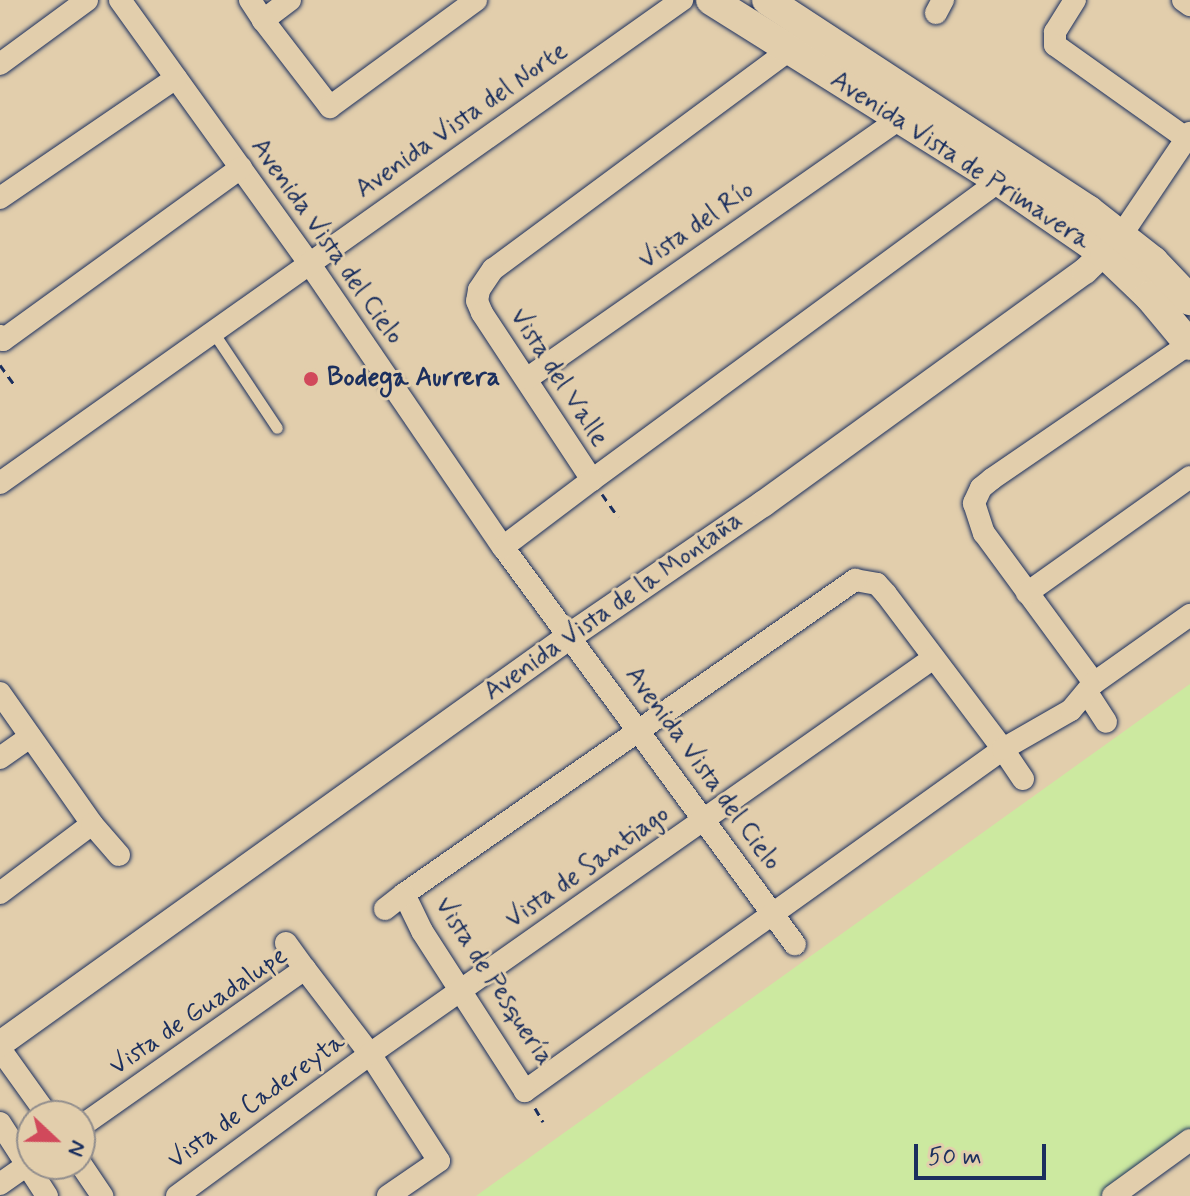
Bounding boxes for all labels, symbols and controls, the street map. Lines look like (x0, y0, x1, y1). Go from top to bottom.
street label: Avenida Vista del Norte (348, 35, 576, 207)
street label: Avenida Vista de Primavera (823, 64, 1097, 258)
street label: Avenida Vista del Cielo (243, 133, 409, 351)
street label: Vista del Río (634, 175, 760, 277)
street label: Vista del Valle (504, 306, 612, 450)
place label: Bodega Aurrera (327, 363, 500, 395)
marker: Bodega Aurrera (302, 370, 320, 388)
street label: Avenida Vista de la Montaña (477, 504, 751, 710)
street label: Avenida Vista del Cielo (617, 661, 787, 877)
street label: Vista de Santiago (502, 801, 674, 935)
street label: Vista de Pesquería (426, 891, 560, 1073)
street label: Vista de Guadalupe (107, 943, 291, 1081)
street label: Vista de Cadereyta (164, 1029, 350, 1175)
north arrow (16, 1100, 96, 1180)
scale bar (918, 1128, 1050, 1178)
text: N (61, 1136, 92, 1160)
text: 50 m (928, 1142, 982, 1173)

